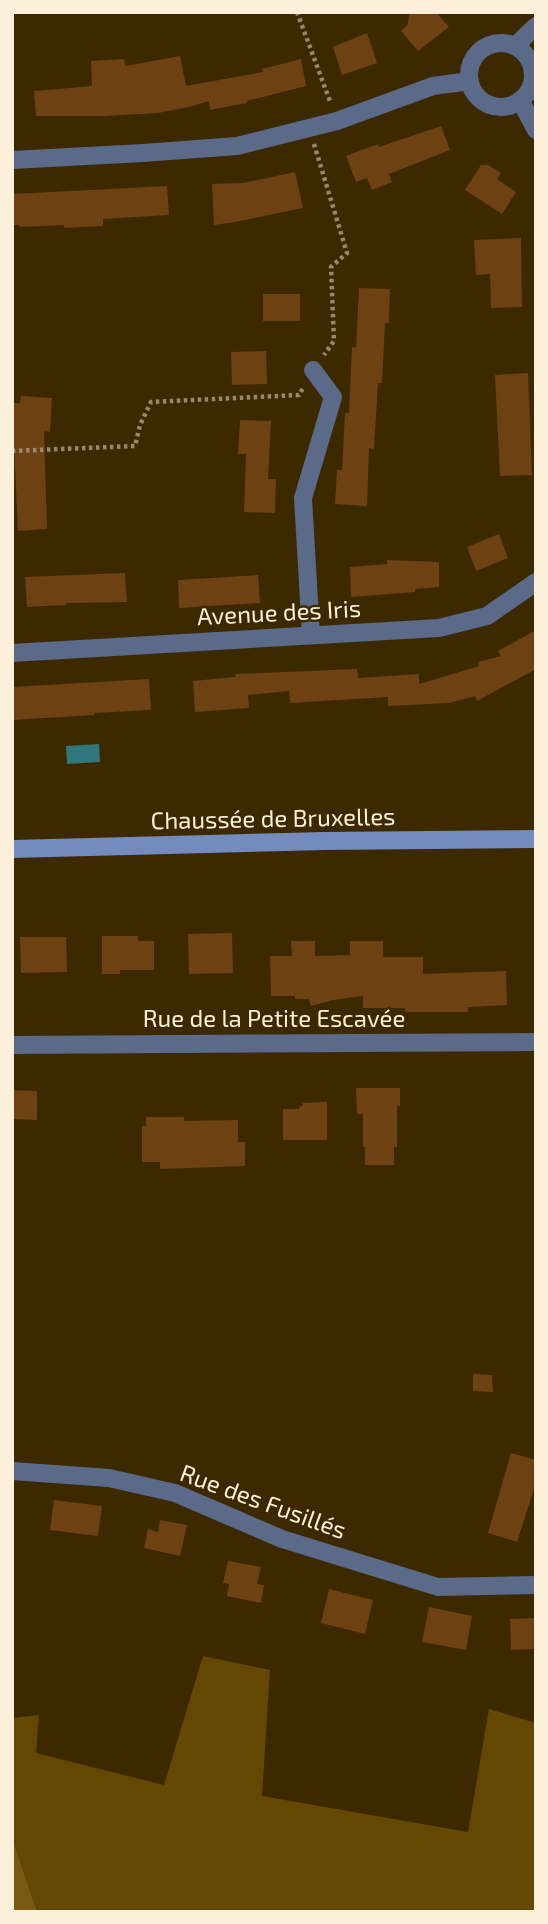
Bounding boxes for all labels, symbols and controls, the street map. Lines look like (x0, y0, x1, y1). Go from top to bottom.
street label: Avenue des Iris (196, 593, 362, 630)
street label: Chaussée de Bruxelles (150, 801, 396, 834)
street label: Rue de la Petite Escavée (143, 1003, 405, 1032)
street label: Rue des Fusillés (176, 1457, 351, 1544)

